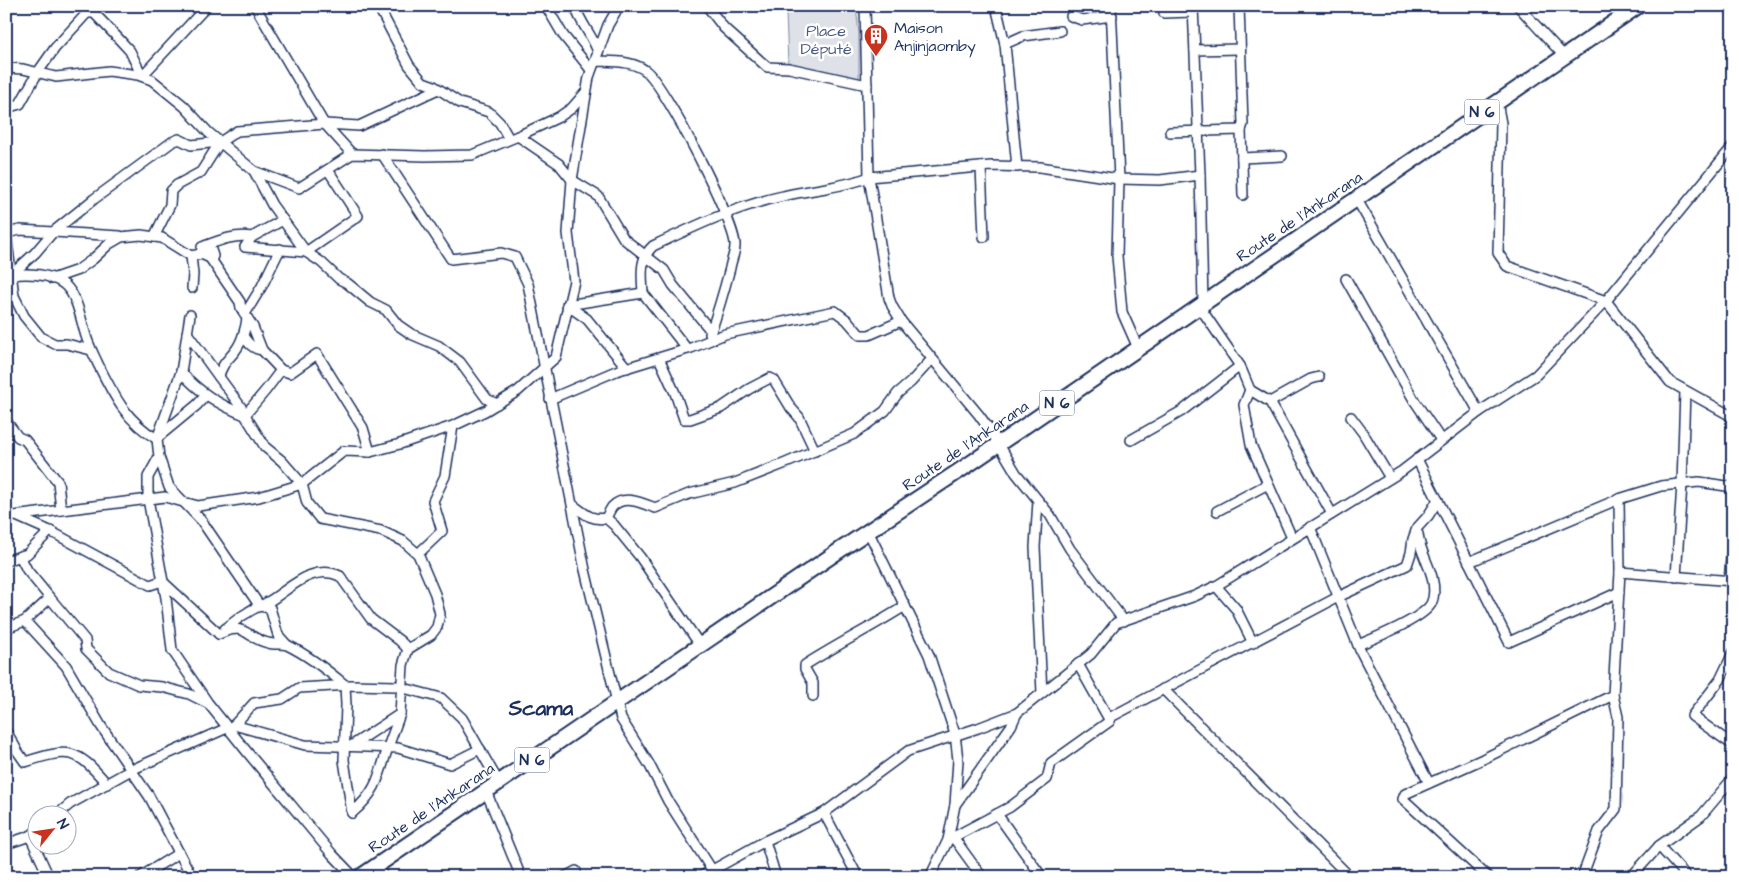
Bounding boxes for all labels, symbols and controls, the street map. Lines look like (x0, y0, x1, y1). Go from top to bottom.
place label: Maison Anjinjaomby (894, 17, 976, 58)
park label: Place Député (800, 20, 852, 60)
building icon: Maison Anjinjaomby (863, 23, 889, 57)
road number: N 6 (1464, 100, 1500, 124)
street label: Route de l'Ankarana (1232, 166, 1367, 267)
road number: N 6 (1040, 390, 1074, 416)
street label: Route de l'Ankarana (898, 395, 1033, 496)
district label: Scama (508, 694, 574, 723)
road number: N 6 (514, 748, 550, 772)
street label: Route de l'Ankarana (364, 757, 499, 858)
north arrow (28, 806, 78, 856)
text: N (52, 815, 73, 833)

